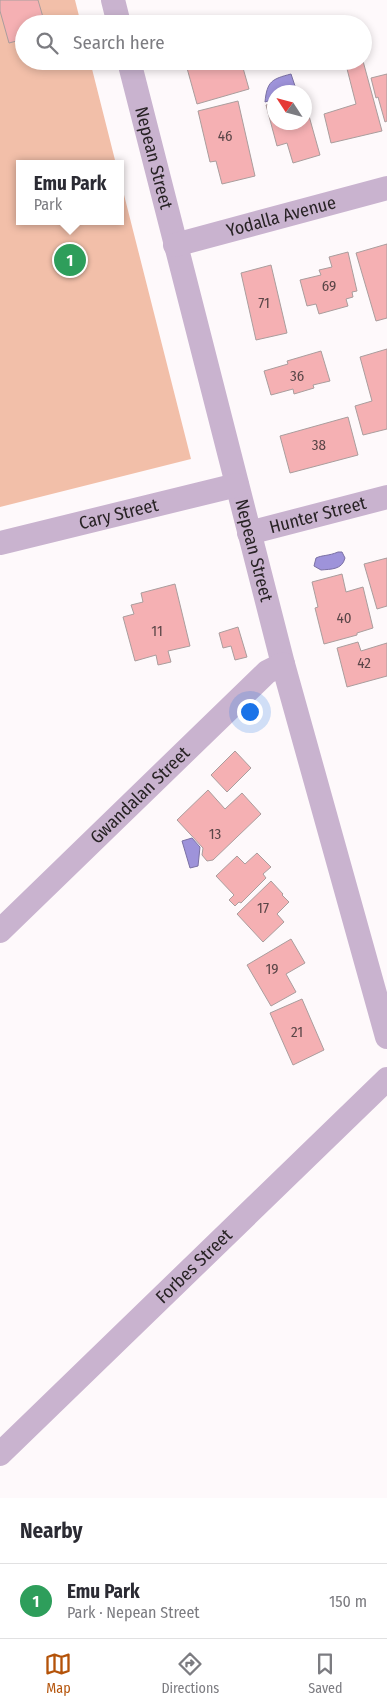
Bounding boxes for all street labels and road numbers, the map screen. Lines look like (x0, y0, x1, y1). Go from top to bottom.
street label: Nepean Street (130, 104, 177, 212)
street label: Yodalla Avenue (224, 191, 338, 242)
street label: Hunter Street (267, 492, 369, 538)
street label: Cary Street (77, 494, 160, 534)
street label: Nepean Street (230, 497, 278, 604)
street label: Gwandalan Street (86, 742, 194, 848)
street label: Forbes Street (151, 1224, 237, 1308)

